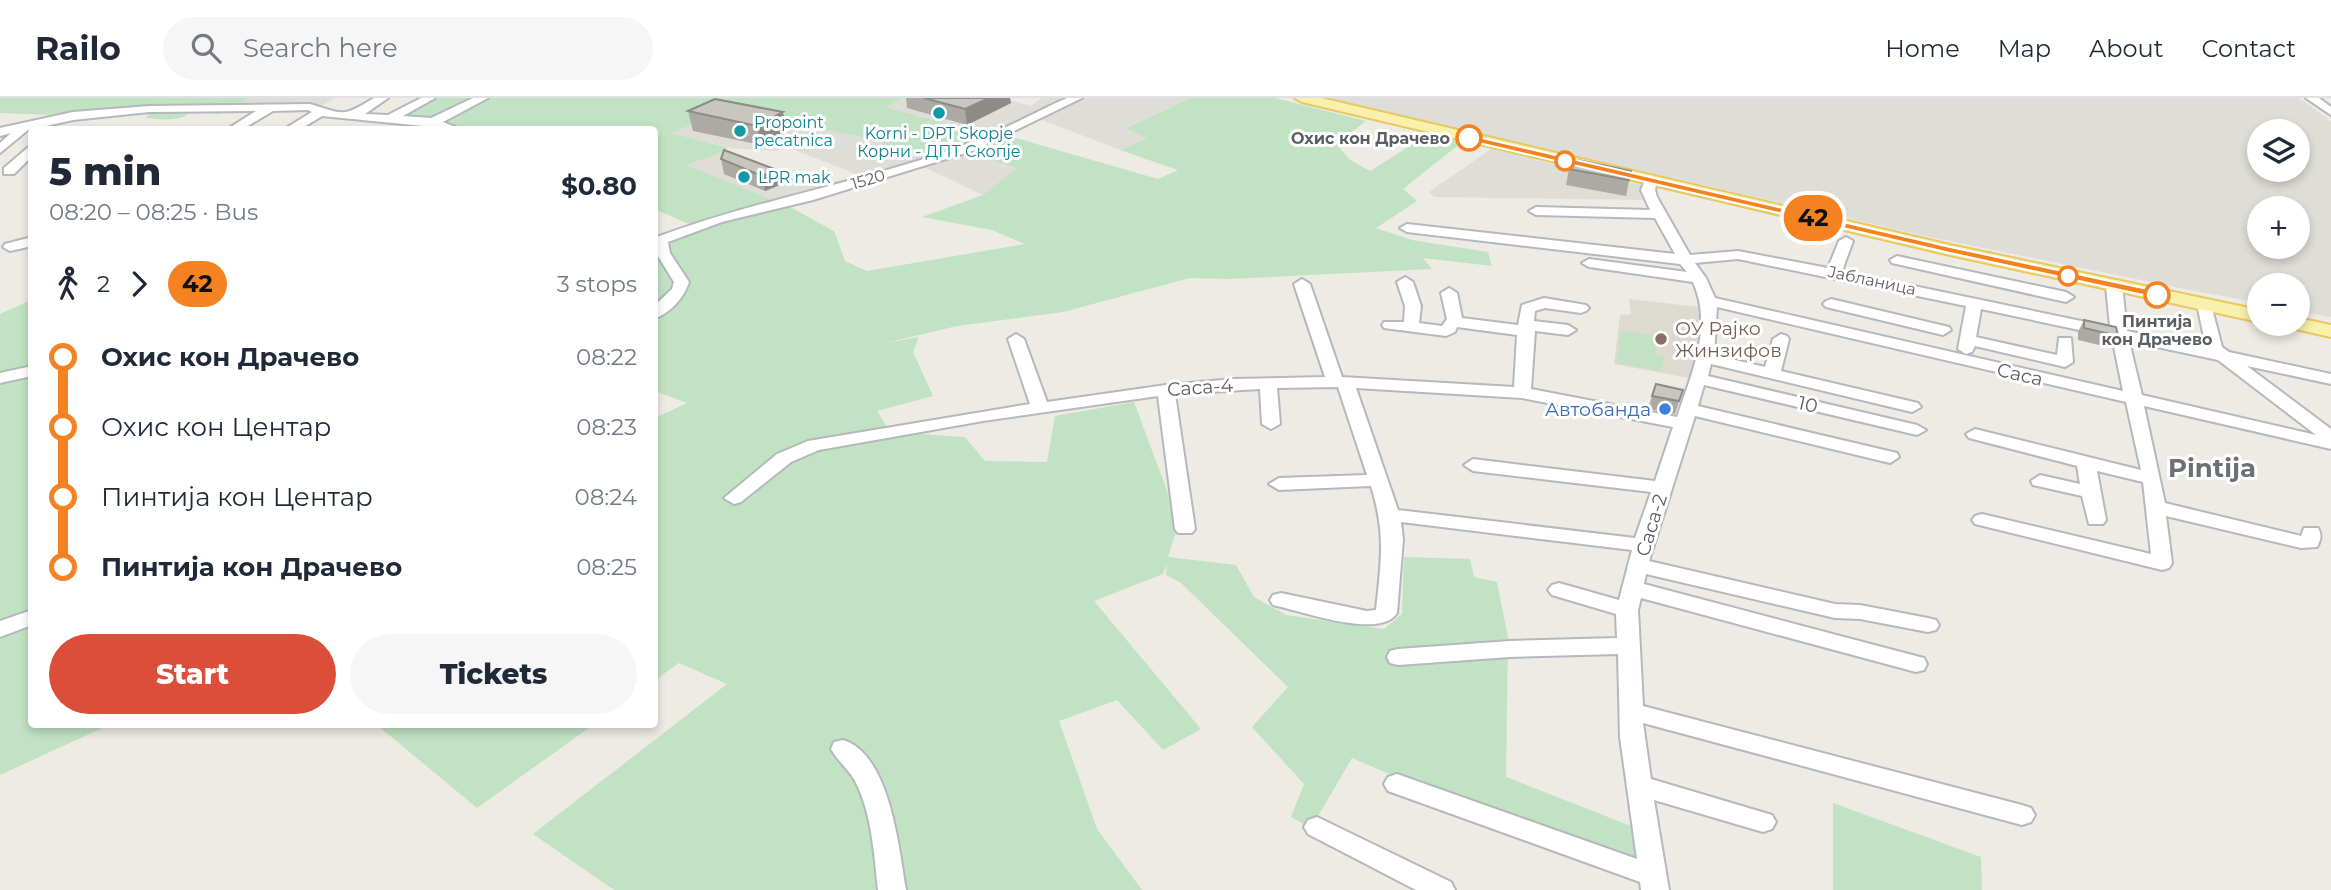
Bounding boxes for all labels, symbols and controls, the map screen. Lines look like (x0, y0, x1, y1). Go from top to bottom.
search box (163, 17, 653, 80)
text: Railo (35, 28, 121, 68)
icon: search (187, 29, 225, 67)
text: Search here (243, 32, 398, 64)
text: Home (1885, 34, 1960, 63)
text: Map (1998, 34, 2051, 63)
text: About (2089, 34, 2163, 63)
text: Contact (2201, 34, 2296, 63)
marker: Korni - DPT Skopje Корни - ДПТ Скопје (931, 105, 947, 121)
place label: Propoint pecatnica (754, 113, 833, 150)
map controls (2247, 119, 2310, 336)
button: layers (2247, 119, 2310, 182)
marker: Propoint pecatnica (732, 123, 748, 139)
place label: Korni - DPT Skopje Корни - ДПТ Скопје (857, 124, 1021, 161)
marker: Охис кон Драчево (1456, 125, 1482, 151)
place label: Охис кон Драчево (1291, 129, 1450, 148)
text: 5 min (49, 148, 161, 195)
unlabelled marker (1555, 151, 1575, 171)
street label: 1520 (849, 165, 887, 194)
place label: LPR mak (758, 168, 831, 187)
marker: LPR mak (736, 169, 752, 185)
text: $0.80 (561, 170, 637, 202)
line badge: 42 (1782, 195, 1844, 241)
button: + (2247, 196, 2310, 259)
text: 08:20 – 08:25 · Bus (49, 198, 258, 226)
text: 42 (1798, 203, 1828, 232)
street label: Јабланица (1826, 262, 1918, 299)
icon: walk (49, 265, 87, 303)
icon: forward (120, 265, 158, 303)
unlabelled marker (2058, 266, 2078, 286)
text: 42 (182, 269, 213, 298)
text: 2 (97, 270, 110, 298)
text: 3 stops (557, 270, 637, 298)
button: − (2247, 273, 2310, 336)
marker: Пинтија кон Драчево (2144, 282, 2170, 308)
place label: Пинтија кон Драчево (2102, 312, 2212, 349)
place label: ОУ Рајко Жинзифов (1675, 317, 1782, 362)
marker: ОУ Рајко Жинзифов (1653, 331, 1669, 347)
text: Охис кон Драчево (101, 341, 359, 373)
text: 08:22 (576, 343, 637, 371)
street label: Саса (1995, 358, 2045, 391)
street label: Саса-4 (1166, 374, 1234, 401)
street label: 10 (1796, 391, 1820, 418)
place label: Автобанда (1545, 398, 1651, 421)
marker: Автобанда (1657, 401, 1673, 417)
text: Охис кон Центар (101, 411, 331, 443)
text: 08:23 (576, 413, 637, 441)
district label: Pintija (2168, 452, 2256, 484)
text: Пинтија кон Центар (101, 481, 373, 513)
text: 08:24 (574, 483, 637, 511)
street label: Саса-2 (1631, 491, 1672, 559)
text: Пинтија кон Драчево (101, 551, 402, 583)
text: 08:25 (576, 553, 637, 581)
button: Start (49, 634, 336, 714)
button: Tickets (350, 634, 637, 714)

